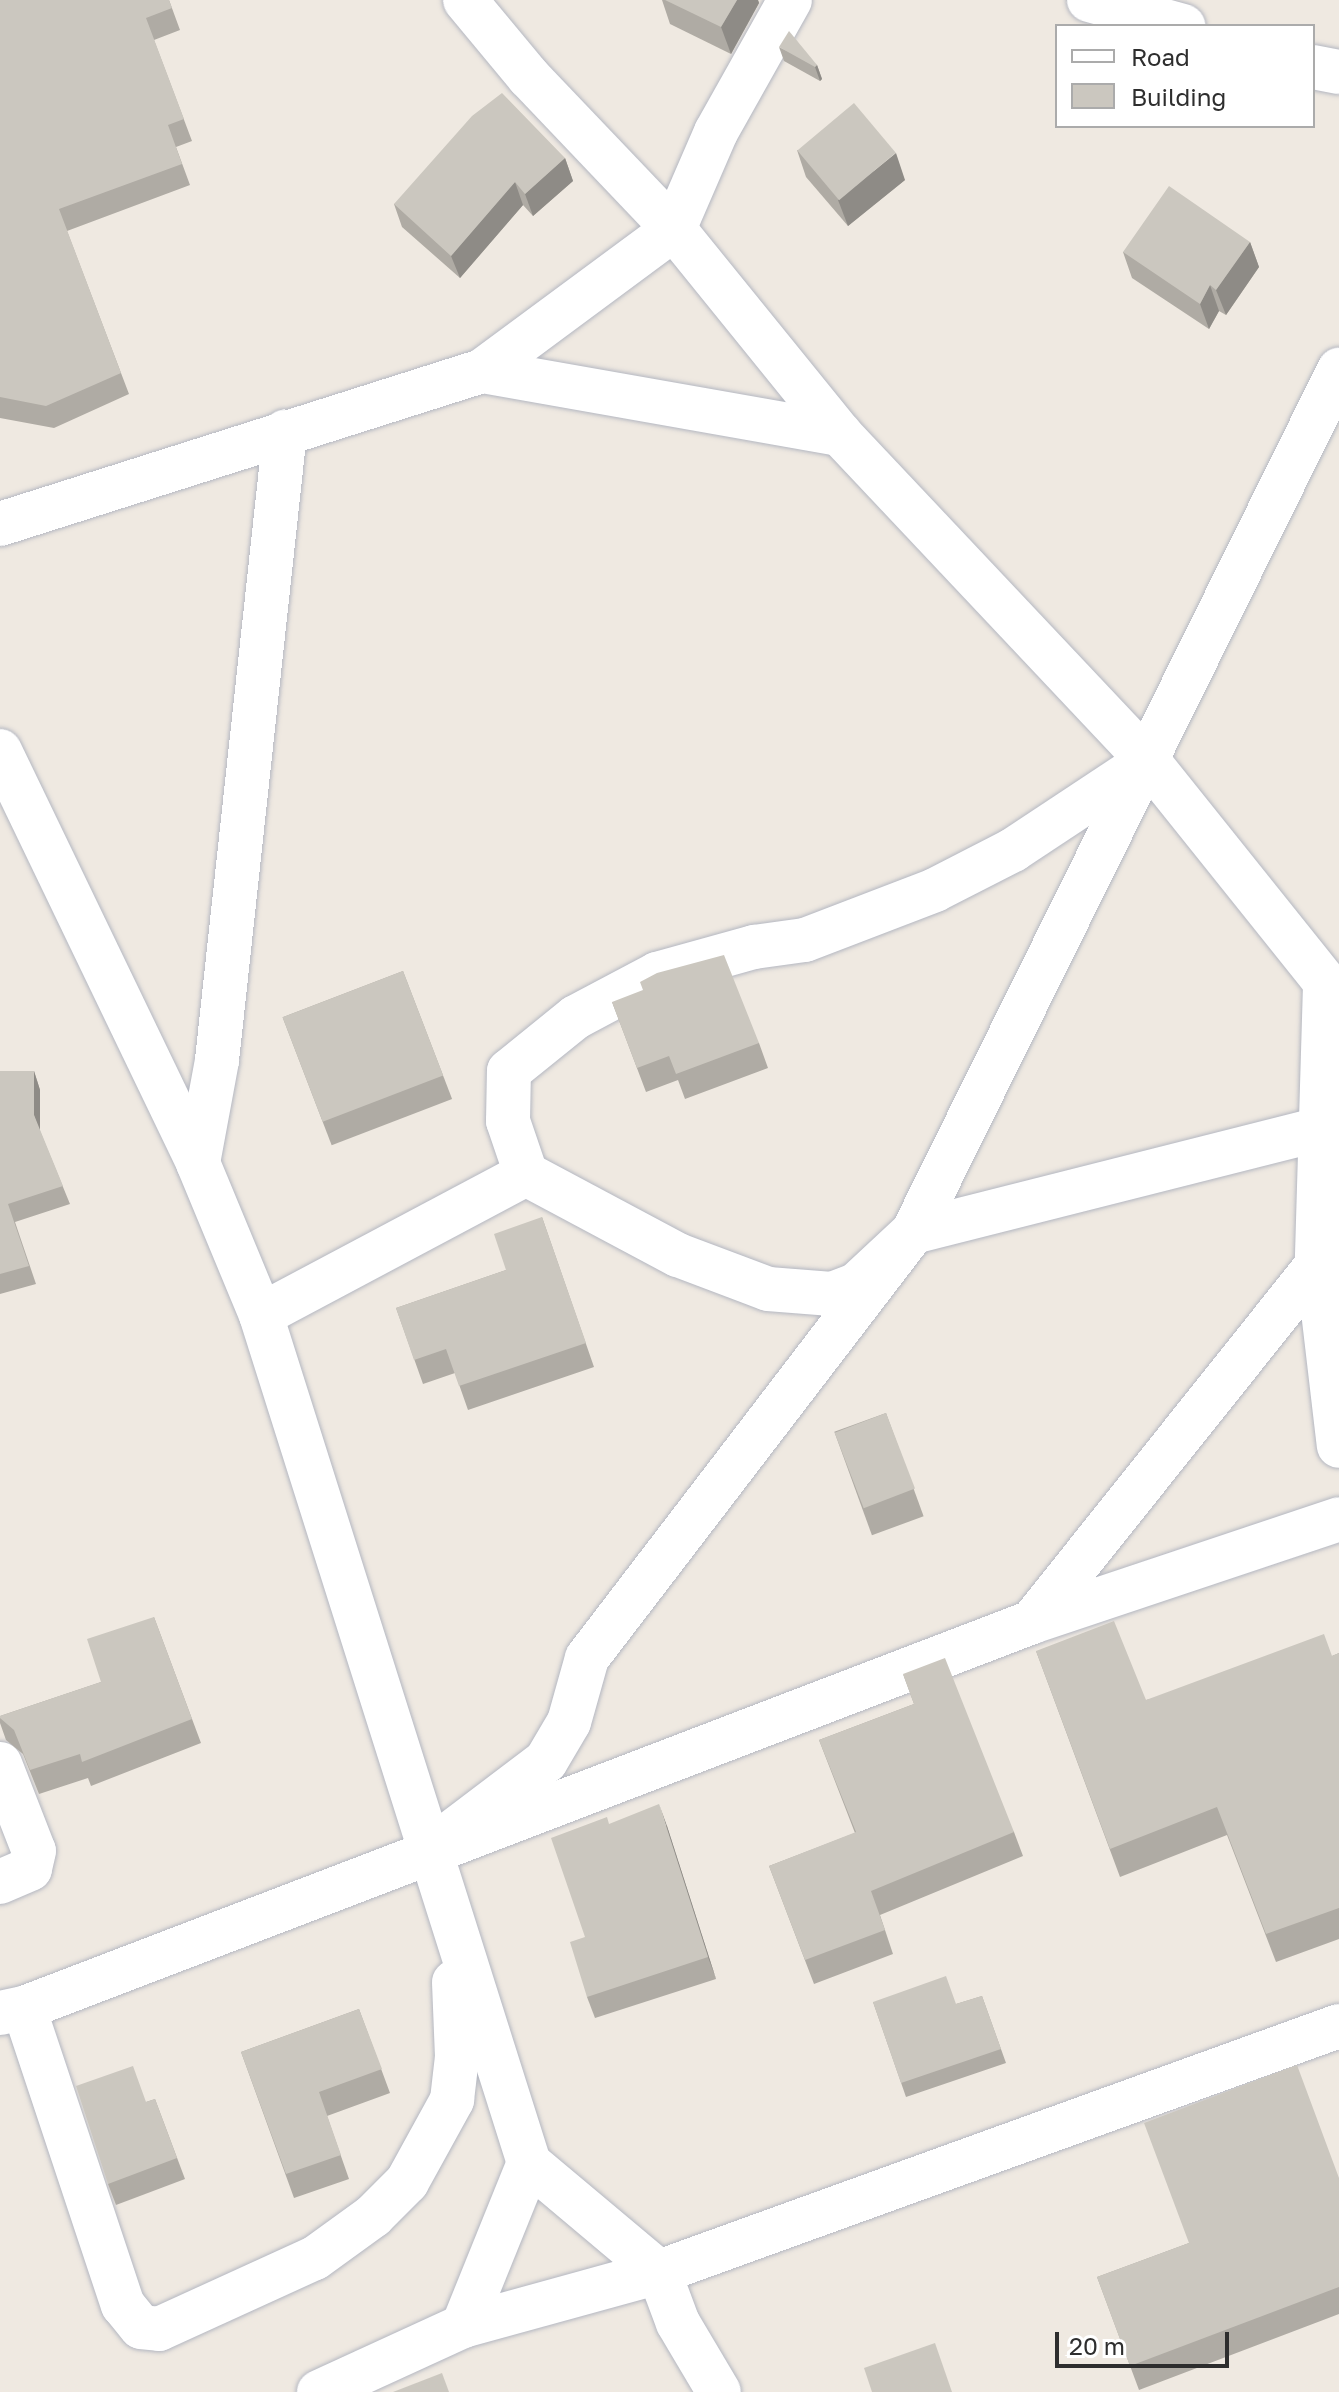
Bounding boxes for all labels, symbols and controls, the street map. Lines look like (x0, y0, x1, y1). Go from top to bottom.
legend (1055, 24, 1315, 128)
text: Road (1131, 42, 1190, 71)
text: Building (1131, 82, 1226, 111)
scale bar (1059, 2316, 1233, 2366)
text: 20 m (1069, 2331, 1125, 2360)

